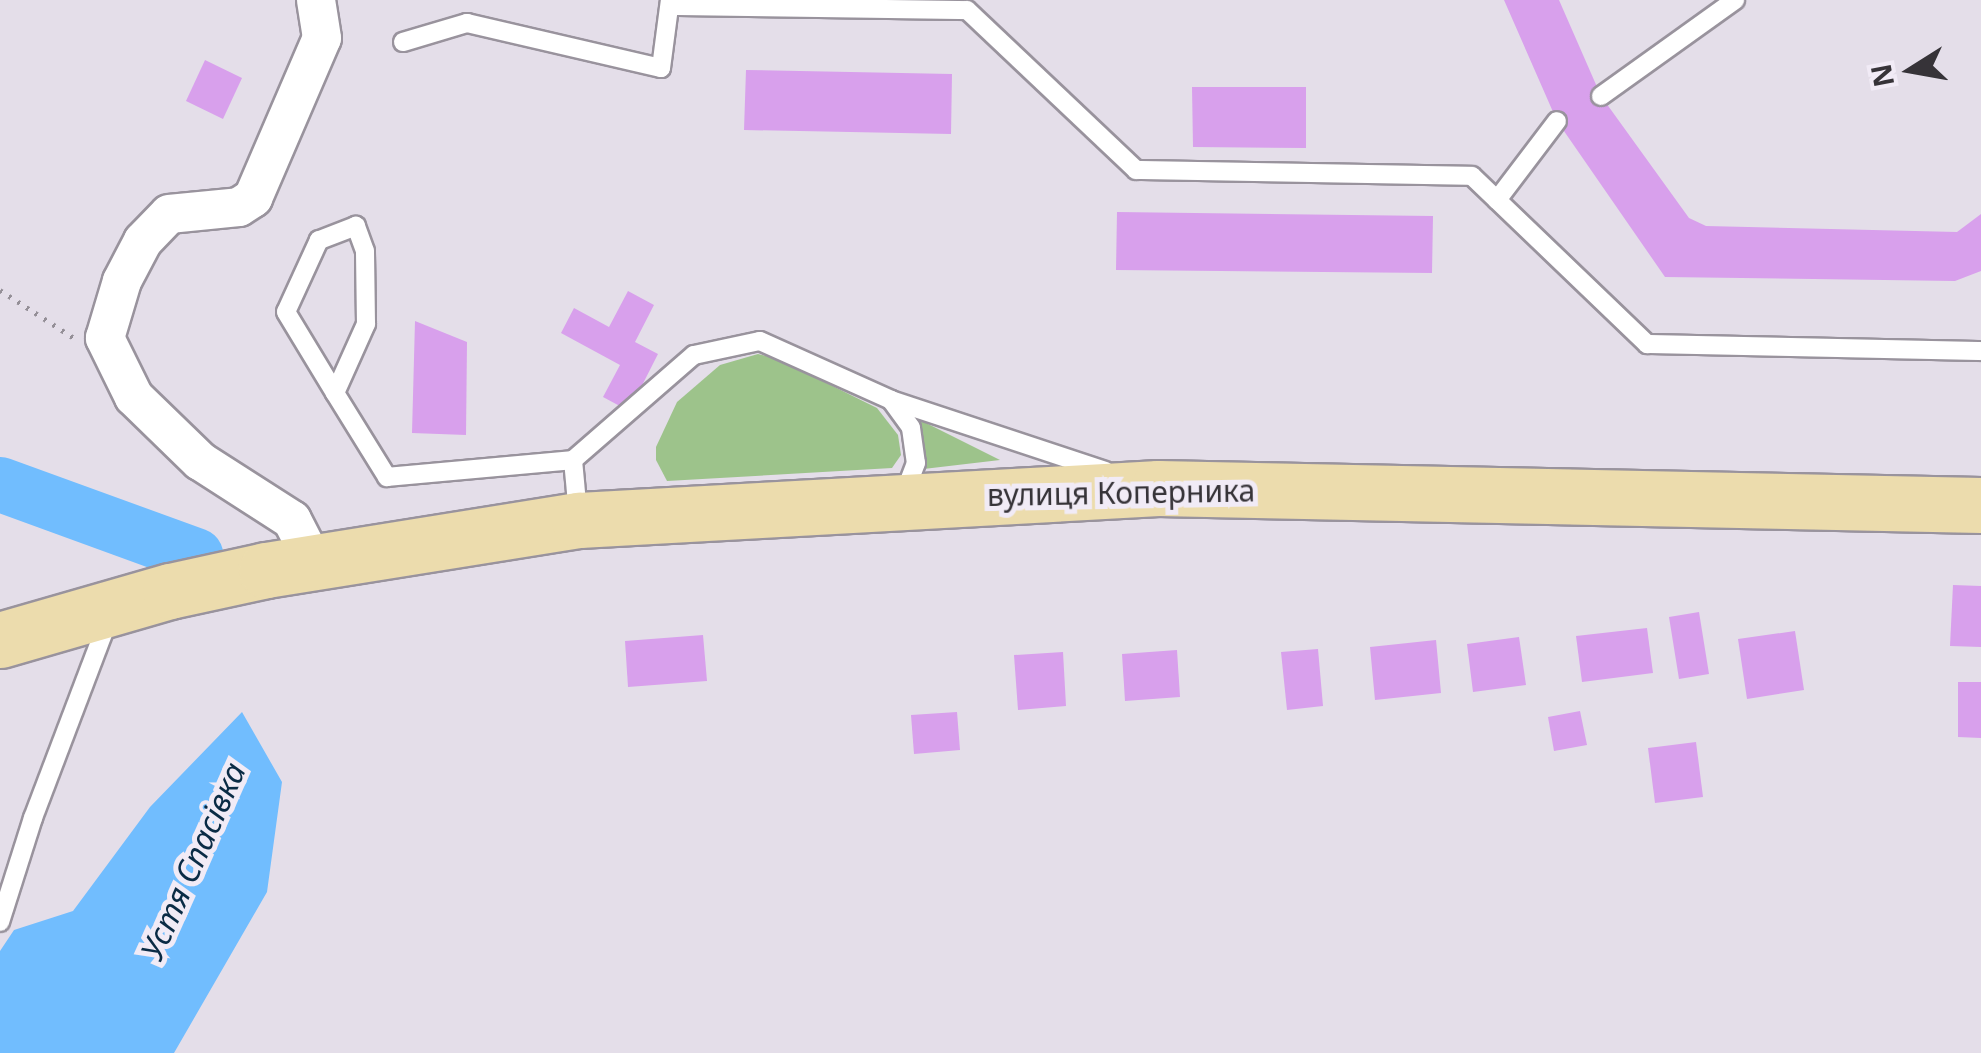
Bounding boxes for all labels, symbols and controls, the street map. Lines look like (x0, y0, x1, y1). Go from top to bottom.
north arrow (1861, 20, 1961, 120)
text: N (1861, 61, 1902, 91)
street label: вулиця Коперника (987, 473, 1255, 513)
water label: Устя Спасівка (132, 756, 254, 966)

